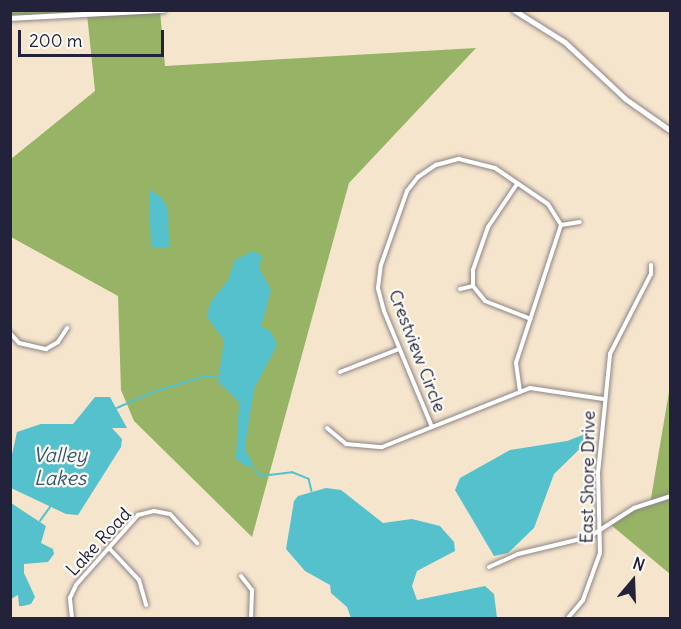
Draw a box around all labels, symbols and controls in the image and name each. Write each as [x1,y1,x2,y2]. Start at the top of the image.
scale bar [21,18,166,56]
text: 200 m [29,29,83,52]
street label: Crestview Circle [384,287,450,415]
street label: East Shore Drive [576,410,600,544]
water label: Valley Lakes [33,442,87,489]
street label: Lake Road [62,503,136,581]
north arrow [603,551,663,611]
text: N [630,553,647,575]

